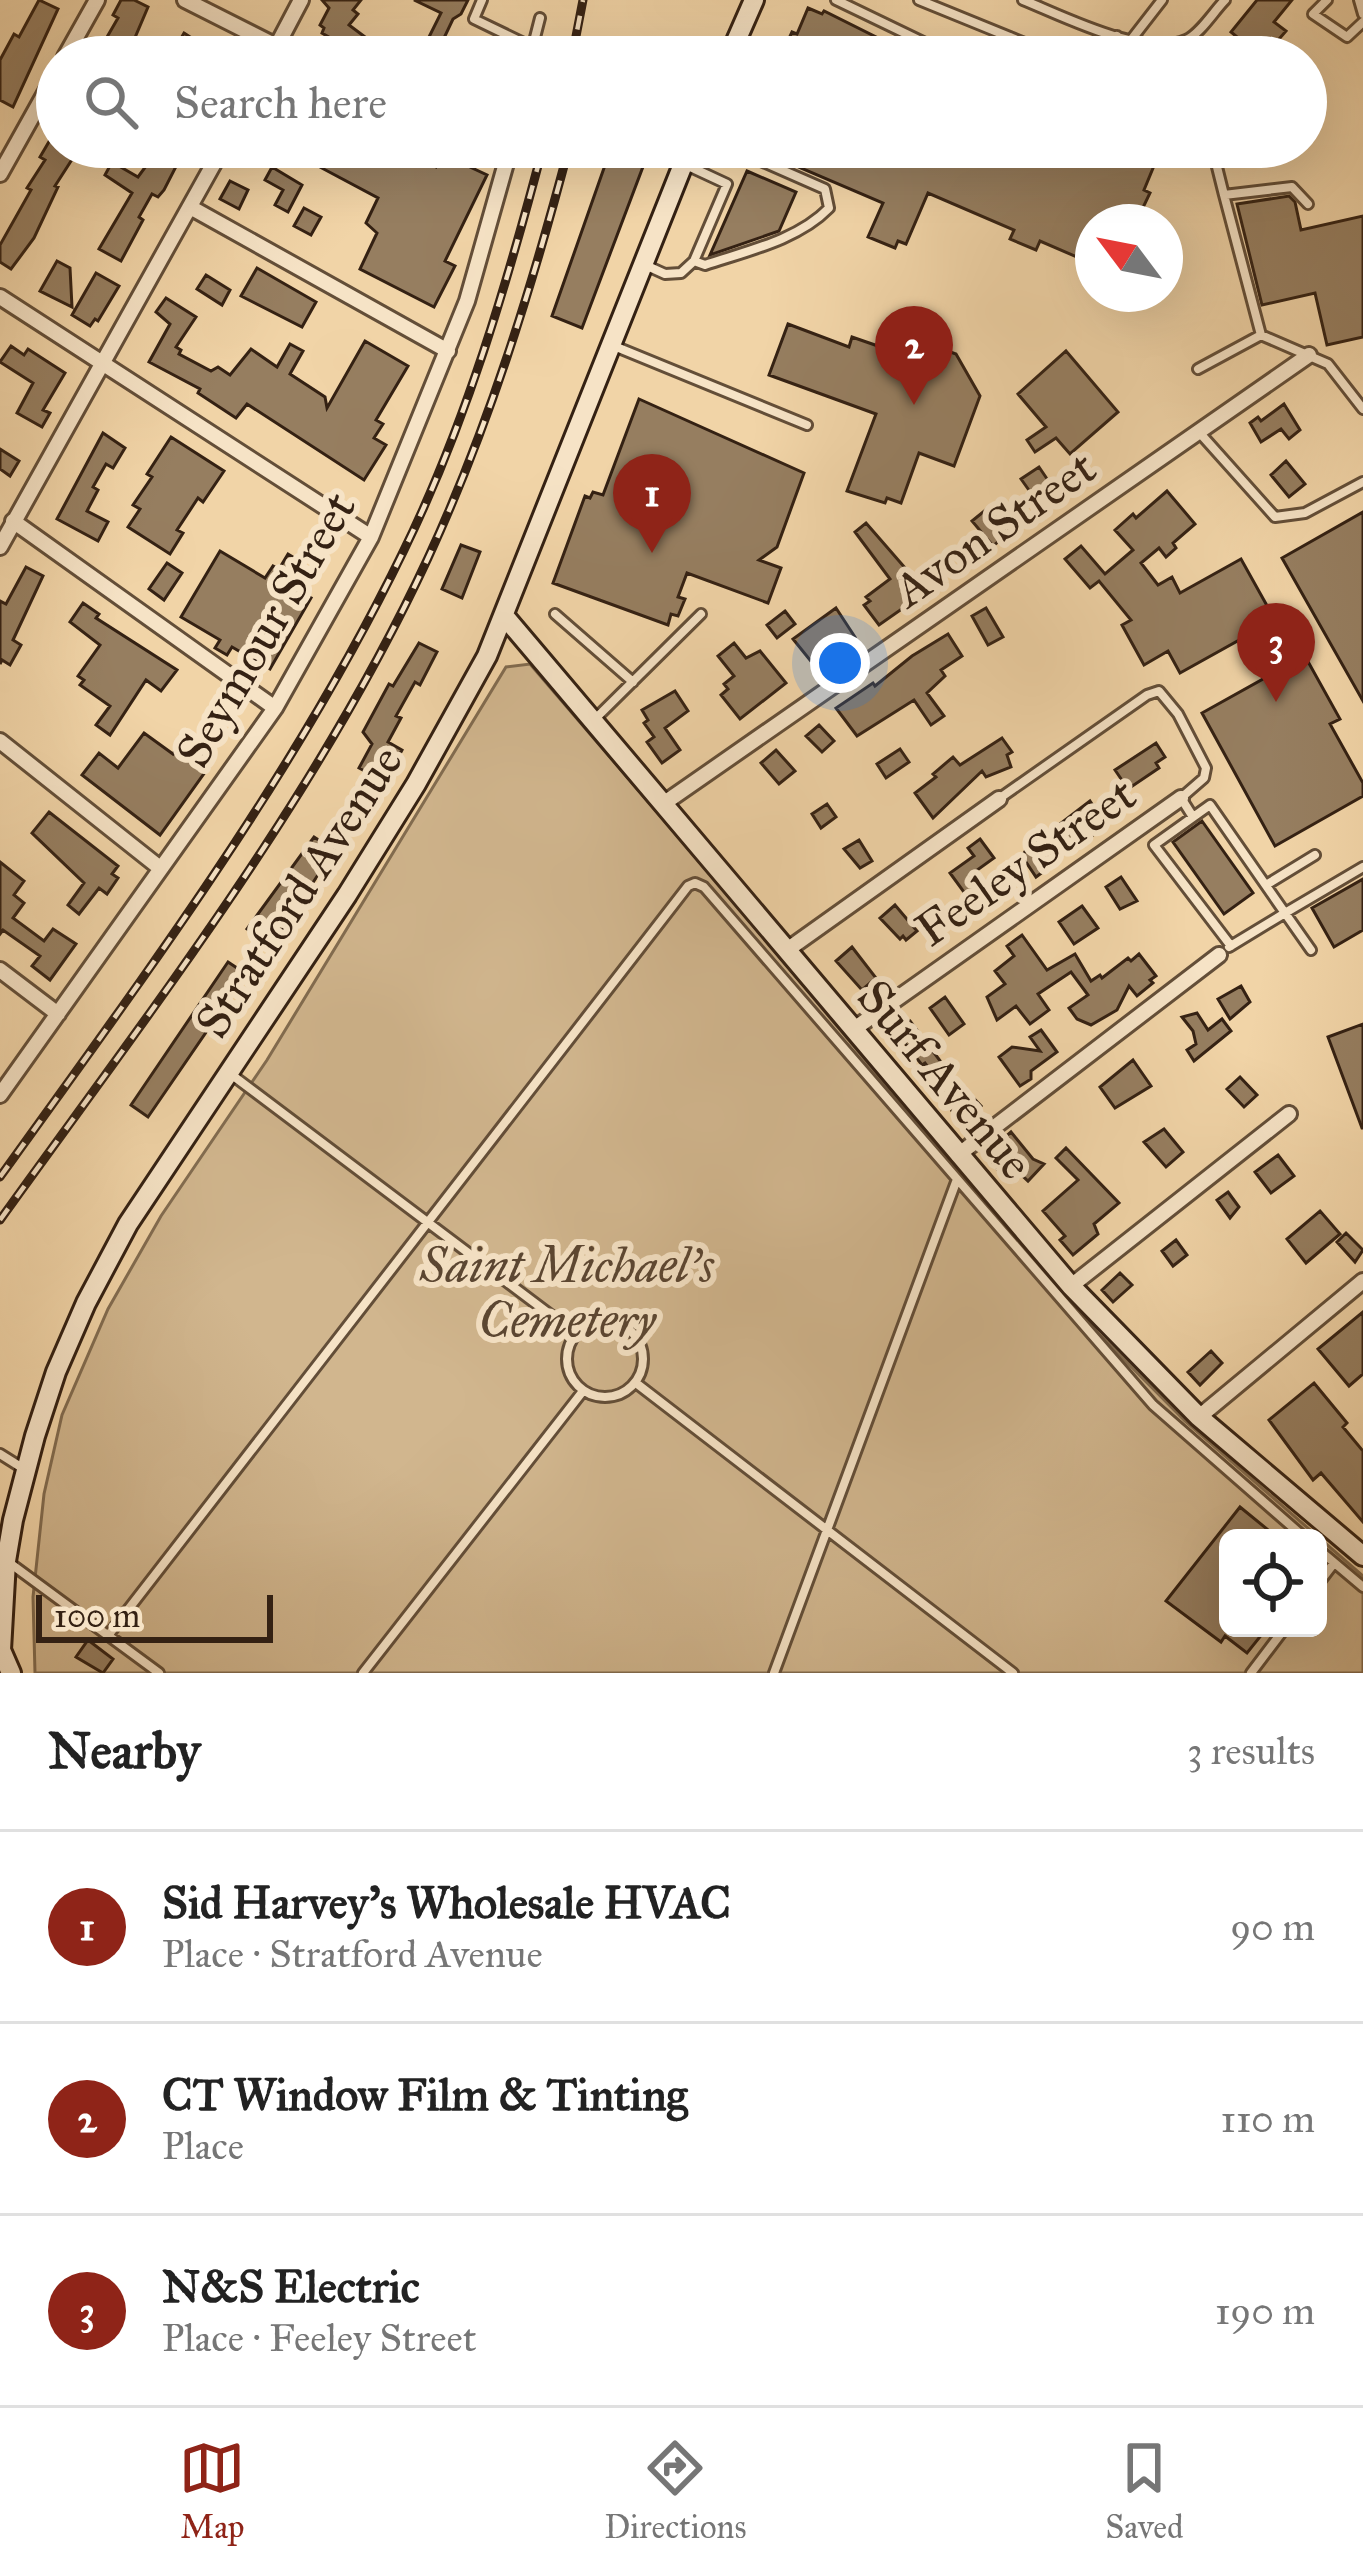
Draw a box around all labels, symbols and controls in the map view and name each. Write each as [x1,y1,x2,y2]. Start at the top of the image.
search box [36,36,1327,168]
icon: search [78,69,144,135]
text: Search here [174,75,387,130]
north arrow [1075,204,1183,312]
pin: 2 [875,306,953,405]
street label: Avon Street [880,437,1107,621]
pin: 1 [613,454,691,553]
street label: Seymour Street [163,481,368,777]
pin: 3 [1237,603,1315,702]
your location [810,633,870,693]
street label: Stratford Avenue [182,734,415,1048]
street label: Feeley Street [904,764,1147,959]
street label: Surf Avenue [845,968,1046,1191]
park label: Saint Michael's Cemetery [419,1236,715,1350]
map controls [1219,1529,1327,1637]
button: locate [1219,1529,1327,1637]
scale bar [36,1589,273,1642]
text: 100 m [54,1596,140,1636]
text: Nearby [48,1720,200,1782]
text: 3 results [1187,1727,1315,1775]
text: Sid Harvey's Wholesale HVAC [162,1875,731,1930]
text: 1 [79,1903,95,1951]
text: 90 m [1230,1903,1315,1951]
text: Place · Stratford Avenue [162,1930,543,1978]
text: CT Window Film & Tinting [162,2067,688,2122]
text: 2 [77,2095,97,2143]
text: 110 m [1220,2095,1315,2143]
text: Place [162,2122,244,2170]
text: N&S Electric [162,2259,420,2314]
text: 3 [79,2287,95,2335]
text: 190 m [1215,2287,1315,2335]
text: Place · Feeley Street [162,2314,476,2362]
tab: Map [179,2435,245,2547]
tab: Directions [604,2435,746,2547]
tab: Saved [1105,2435,1184,2547]

